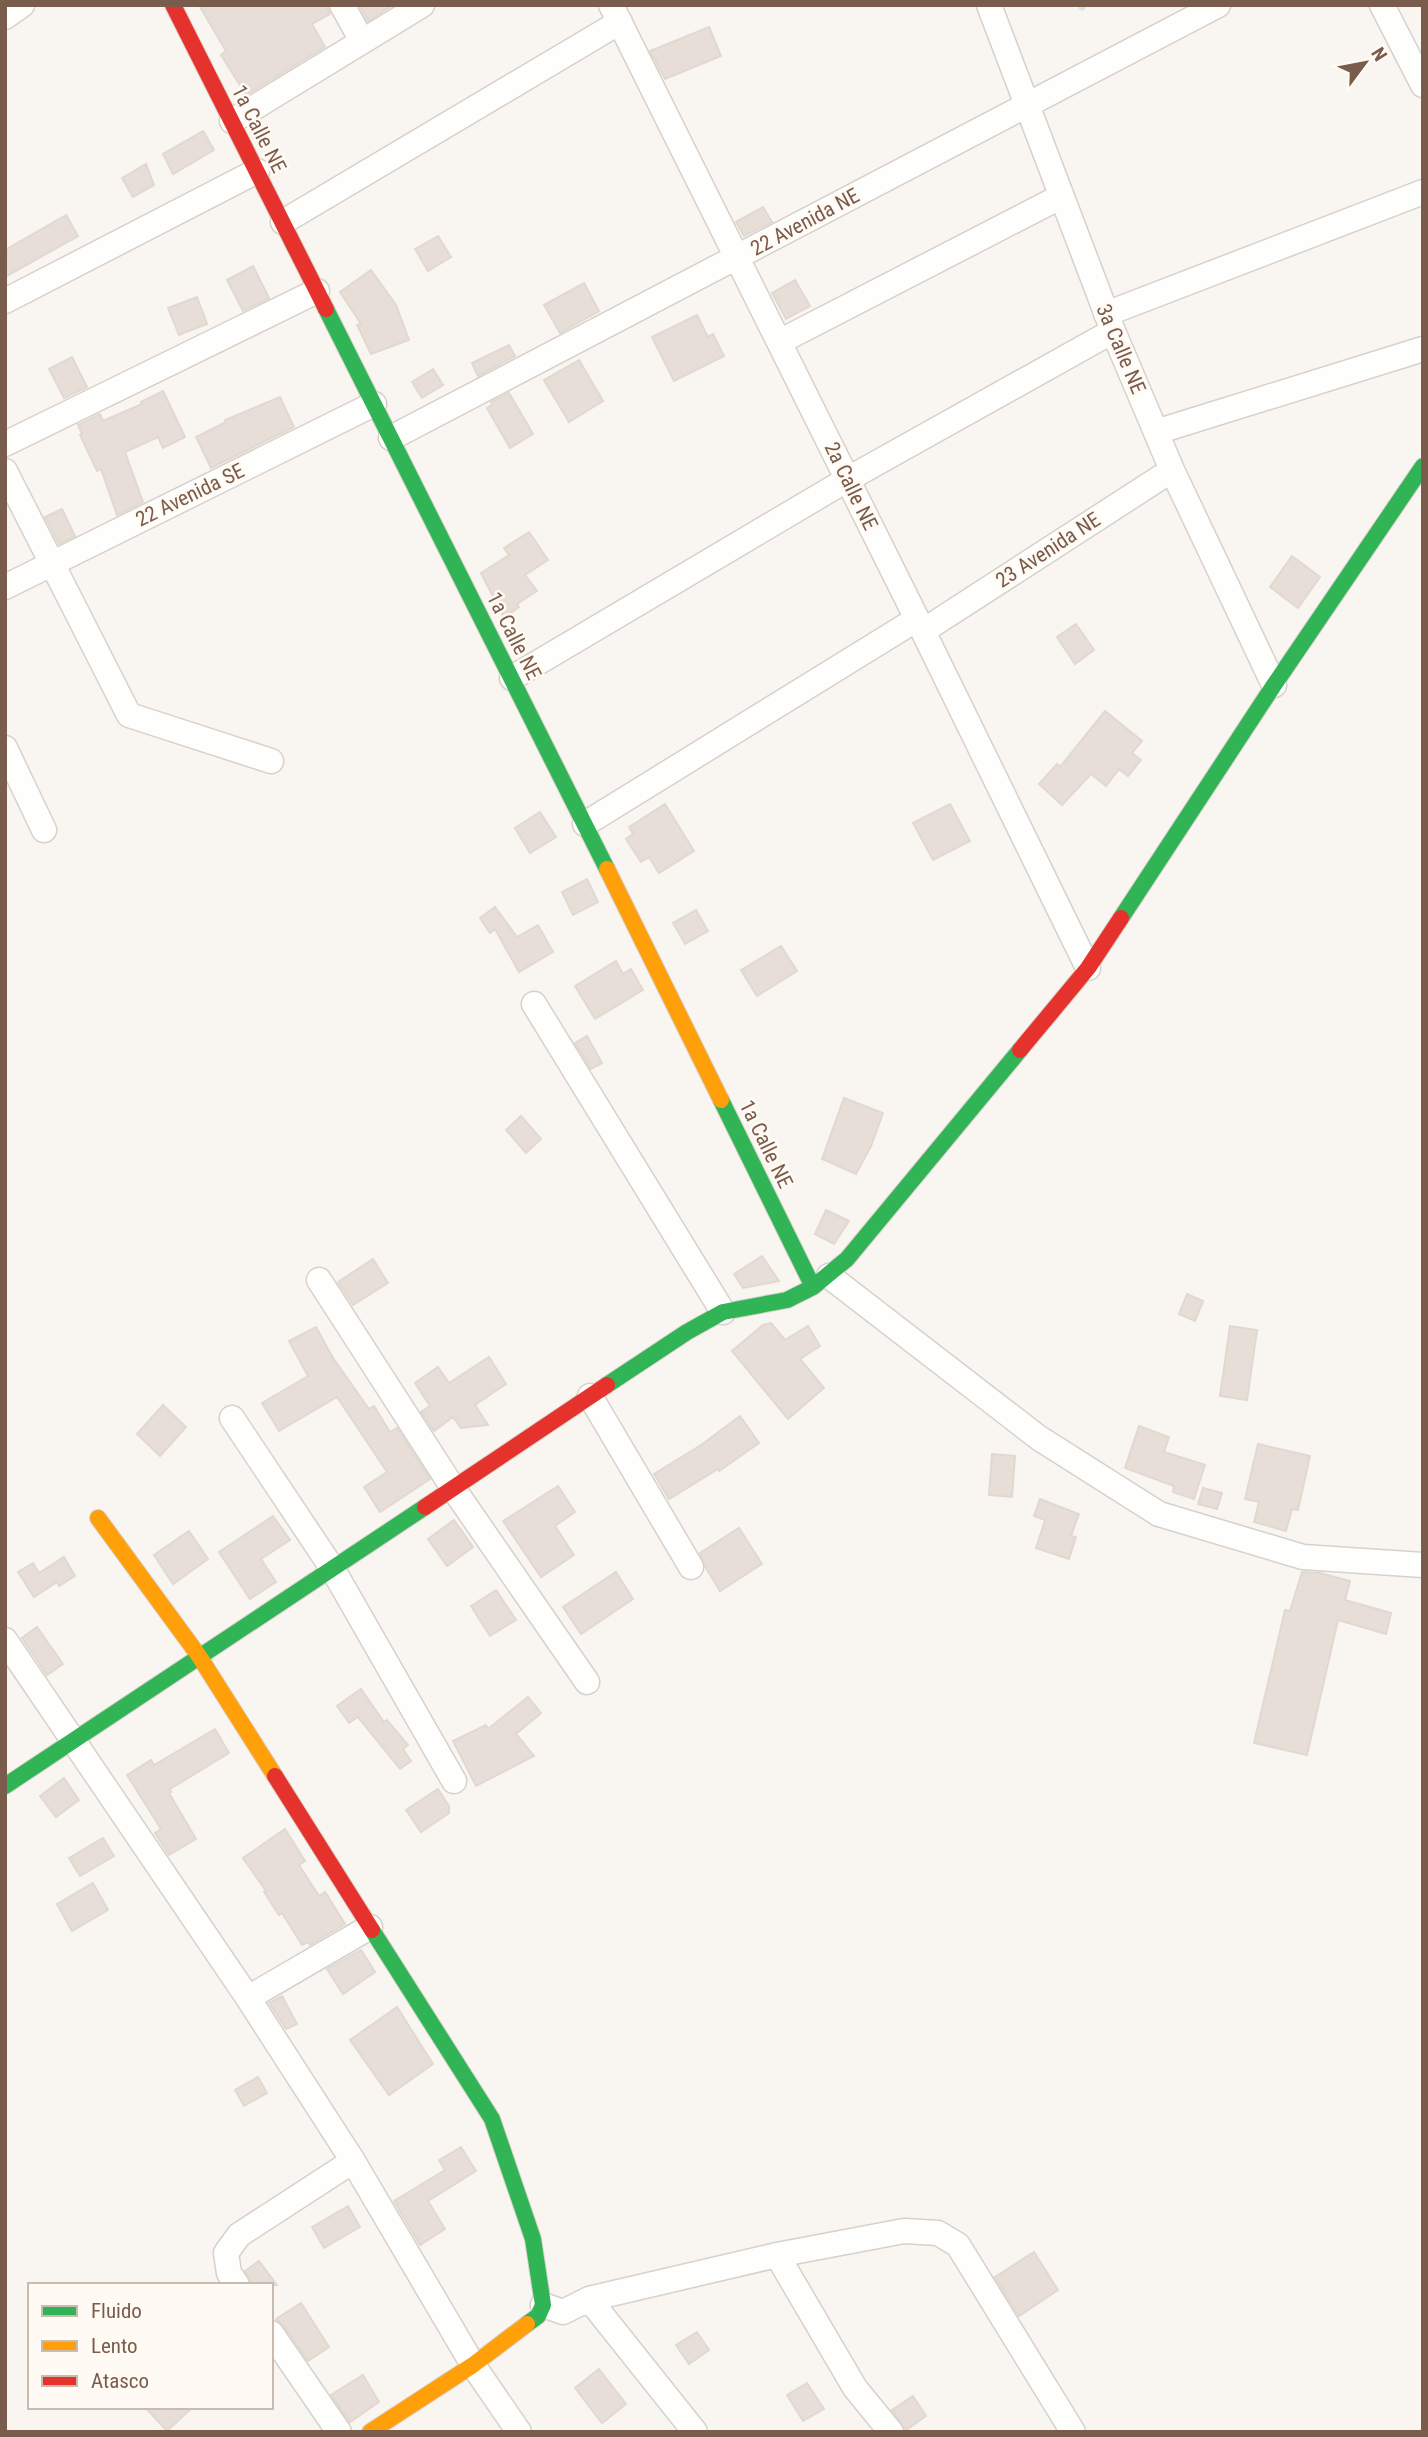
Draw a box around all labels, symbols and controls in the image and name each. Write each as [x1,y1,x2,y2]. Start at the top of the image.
north arrow [1330,28,1400,98]
text: N [1366,43,1392,65]
street label: 1a Calle NE [227,81,291,177]
street label: 22 Avenida NE [747,183,863,261]
street label: 3a Calle NE [1091,301,1151,397]
street label: 2a Calle NE [819,438,883,534]
street label: 22 Avenida SE [132,458,248,532]
street label: 23 Avenida NE [991,507,1105,593]
street label: 1a Calle NE [482,588,546,684]
street label: 1a Calle NE [734,1096,798,1192]
legend [28,2283,273,2409]
text: Fluido [91,2299,142,2323]
text: Lento [91,2334,138,2358]
text: Atasco [91,2369,149,2393]

